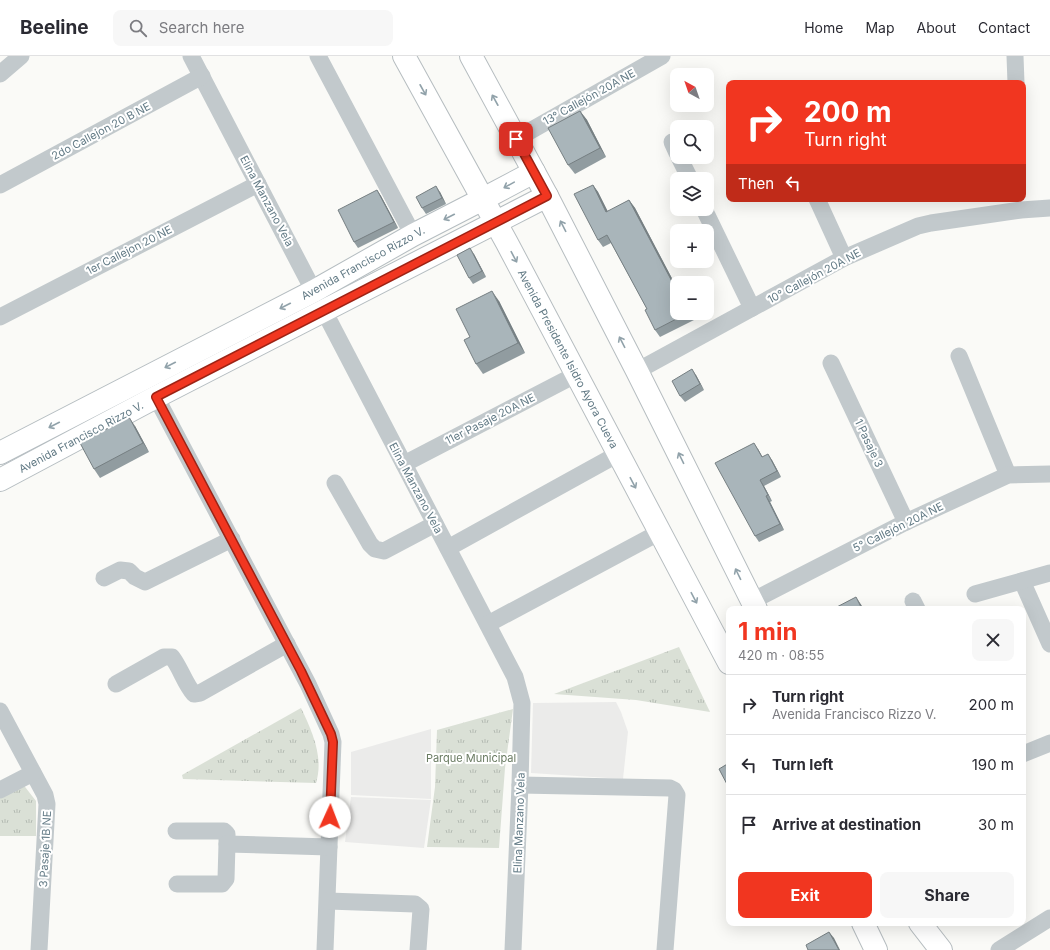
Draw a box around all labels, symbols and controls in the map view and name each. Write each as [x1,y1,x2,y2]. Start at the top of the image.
search box [113,10,393,46]
text: Beeline [20,16,89,39]
icon: search [127,17,149,39]
text: Search here [159,18,244,37]
text: Home [804,19,843,36]
text: Map [865,19,895,36]
text: About [917,19,956,36]
text: Contact [978,19,1030,36]
street label: 13° Callejón 20A NE [540,66,638,128]
north arrow [670,68,714,112]
map controls [670,68,714,320]
one-way arrow [420,84,427,96]
one-way arrow [491,95,499,107]
text: 200 m [804,95,892,129]
icon: right [738,96,790,148]
street label: 2do Callejon 20 B NE [49,99,153,163]
button: search [670,120,714,164]
pin [499,122,533,156]
icon: arrive [505,128,527,150]
text: Turn right [804,129,887,150]
street label: Elina Manzano Vela [237,153,297,249]
button: layers [670,172,714,216]
icon: left [782,172,804,194]
text: Then [738,174,774,193]
one-way arrow [503,182,515,190]
one-way arrow [443,214,455,221]
one-way arrow [559,220,566,232]
street label: 1er Callejon 20 NE [84,222,174,278]
street label: Avenida Francisco Rizzo V. [299,223,427,303]
button: + [670,224,714,268]
street label: 10° Callejón 20A NE [765,246,863,306]
one-way arrow [511,250,519,262]
street label: Avenida Presidente Isidro Ayora Cueva [515,267,621,451]
button: − [670,276,714,320]
one-way arrow [279,303,291,310]
one-way arrow [618,336,626,348]
one-way arrow [164,362,176,370]
street label: 11er Pasaje 20A NE [443,390,537,448]
street label: Avenida Francisco Rizzo V. [16,398,146,476]
street label: 1 Pasaje 3 [852,417,886,470]
one-way arrow [48,422,60,429]
street label: Elina Manzano Vela [386,440,446,536]
one-way arrow [677,452,684,464]
one-way arrow [630,477,638,489]
street label: 5° Callejón 20A NE [851,499,945,555]
one-way arrow [734,568,742,580]
one-way arrow [691,592,699,604]
text: 1 min [738,617,797,646]
button: close [972,619,1014,661]
text: 420 m · 08:55 [738,647,824,663]
text: Turn right [772,687,844,706]
icon: right [738,694,760,716]
text: 200 m [969,695,1014,714]
text: Avenida Francisco Rizzo V. [772,706,937,722]
park label: Parque Municipal [426,751,516,765]
icon: left [738,754,760,776]
text: Turn left [772,755,833,774]
text: 190 m [972,755,1014,774]
street label: Elina Manzano Vela [510,772,528,874]
position arrow [309,796,351,838]
street label: 3 Pasaje 1B NE [36,810,54,888]
icon: arrive [738,814,760,836]
text: Arrive at destination [772,815,921,834]
text: 30 m [978,815,1014,834]
button: Exit [738,872,872,918]
button: Share [880,872,1014,918]

